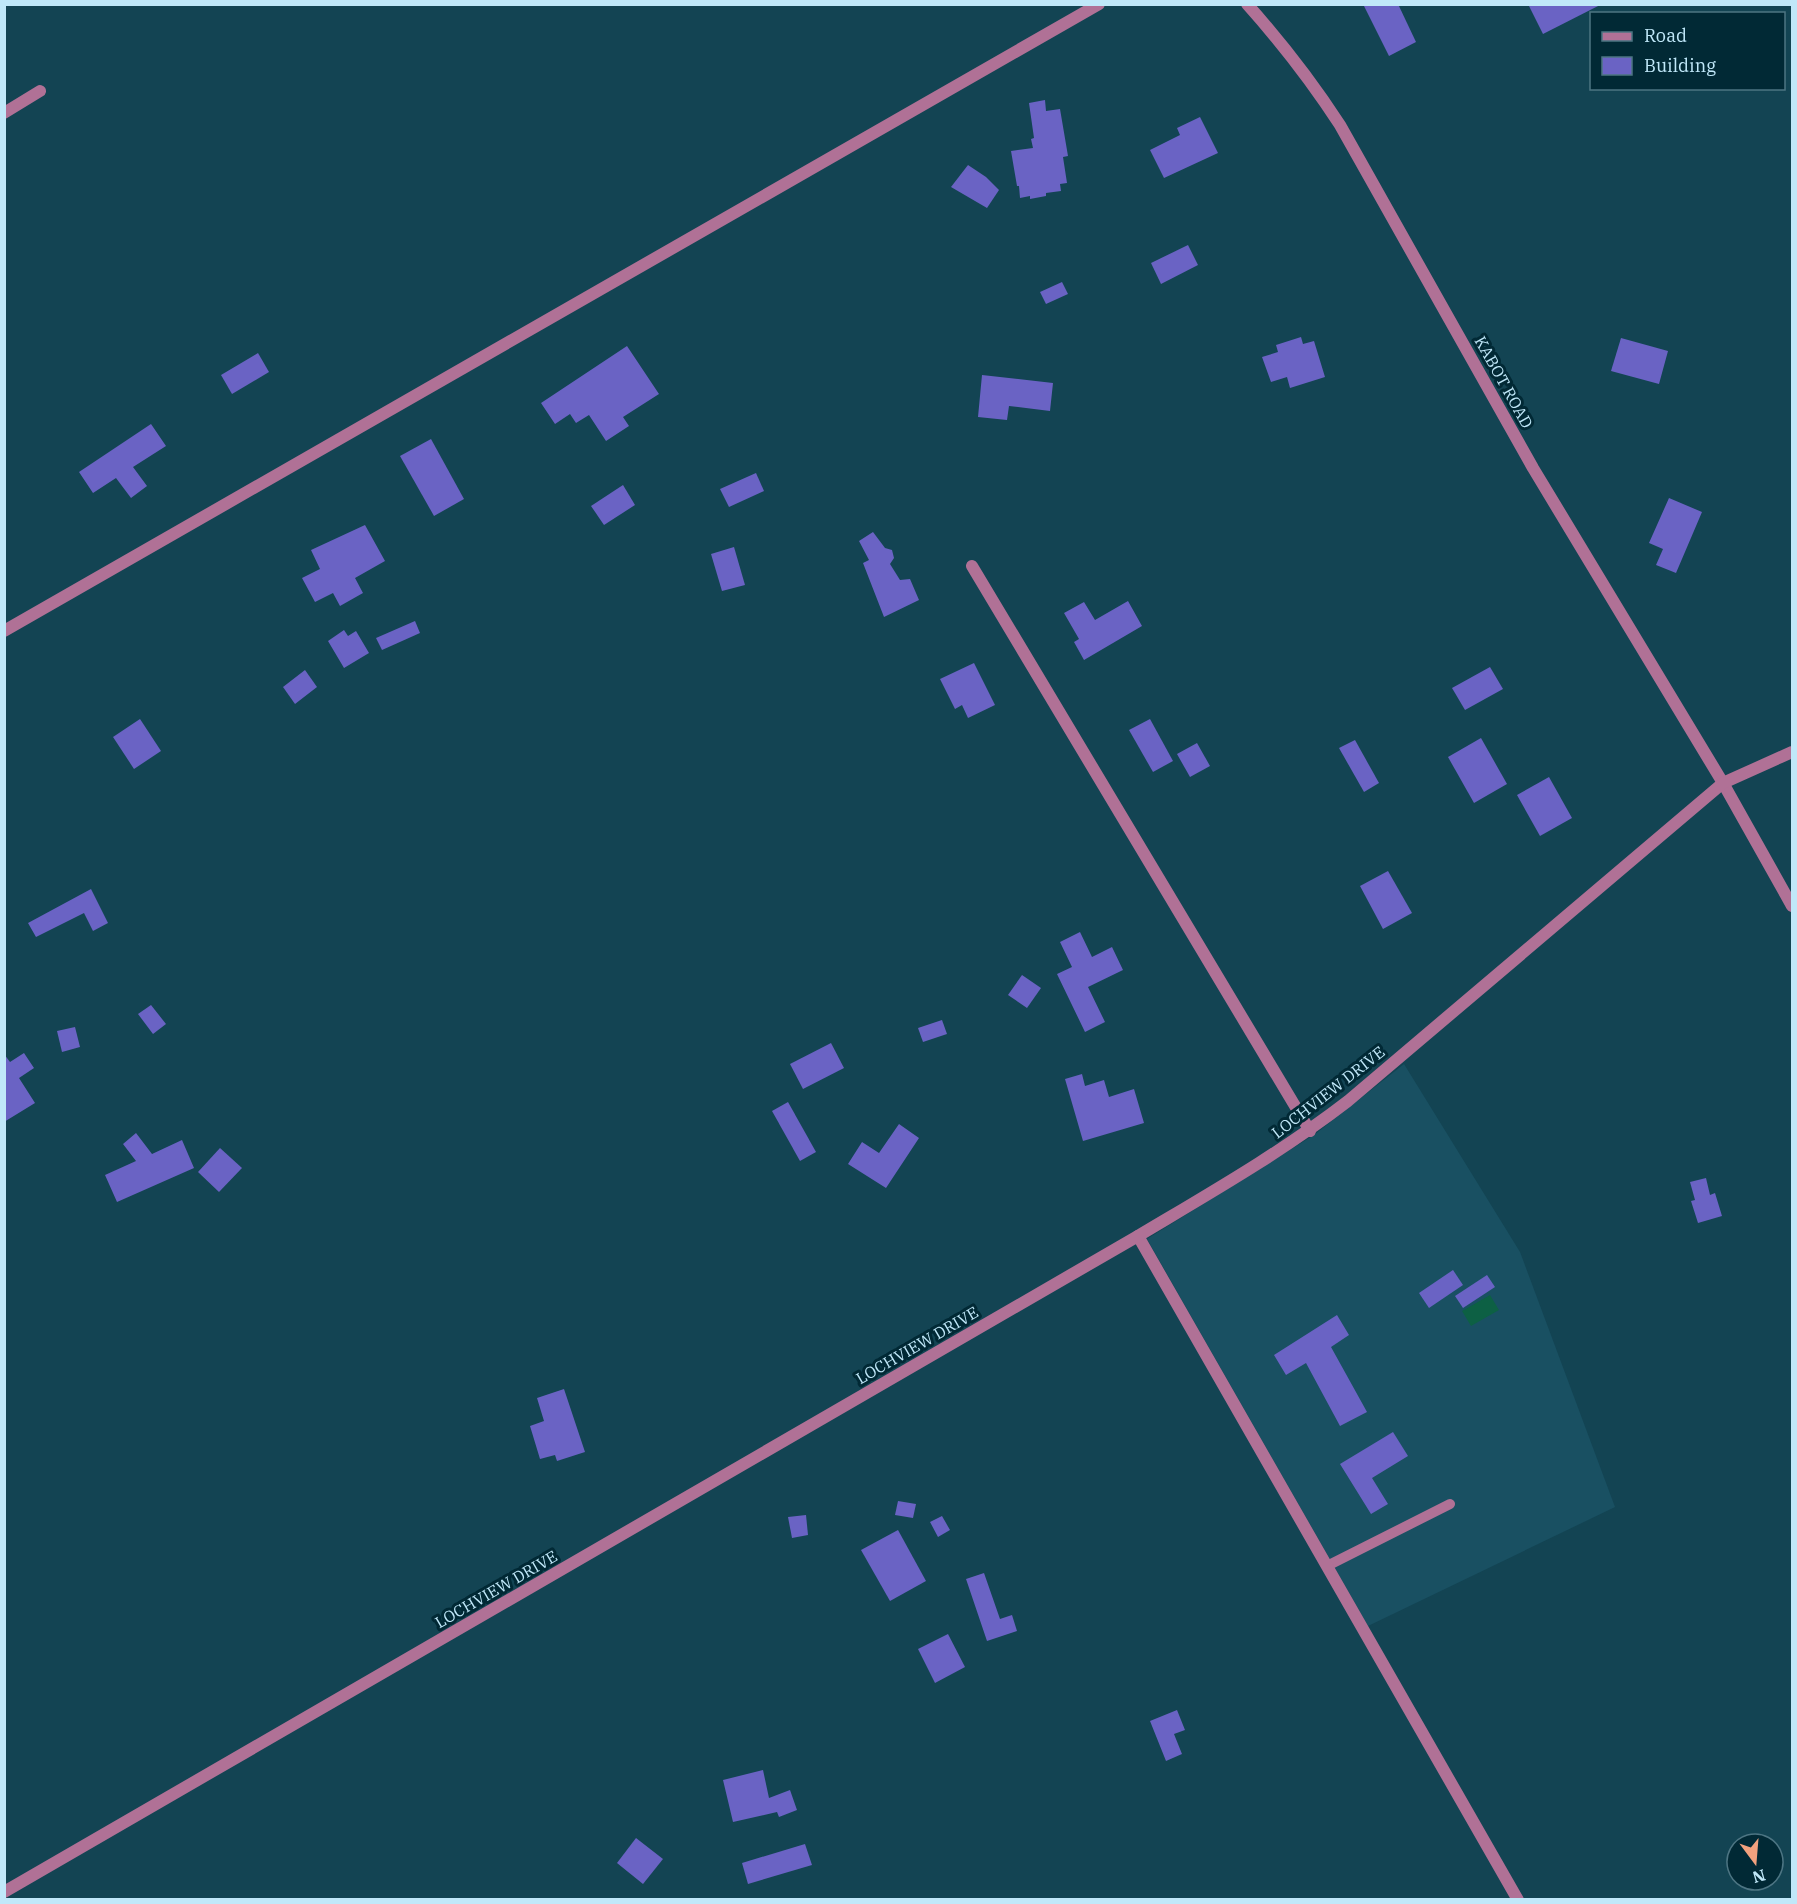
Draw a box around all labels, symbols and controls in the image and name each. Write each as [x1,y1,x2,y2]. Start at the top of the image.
legend [1590,12,1785,90]
text: Road [1644,24,1687,47]
text: Building [1644,54,1716,77]
street label: KABOT ROAD [1470,332,1538,432]
street label: LOCHVIEW DRIVE [1267,1042,1389,1142]
street label: LOCHVIEW DRIVE [852,1302,982,1388]
street label: LOCHVIEW DRIVE [431,1546,561,1632]
north arrow [1725,1832,1785,1892]
text: N [1750,1865,1768,1888]

